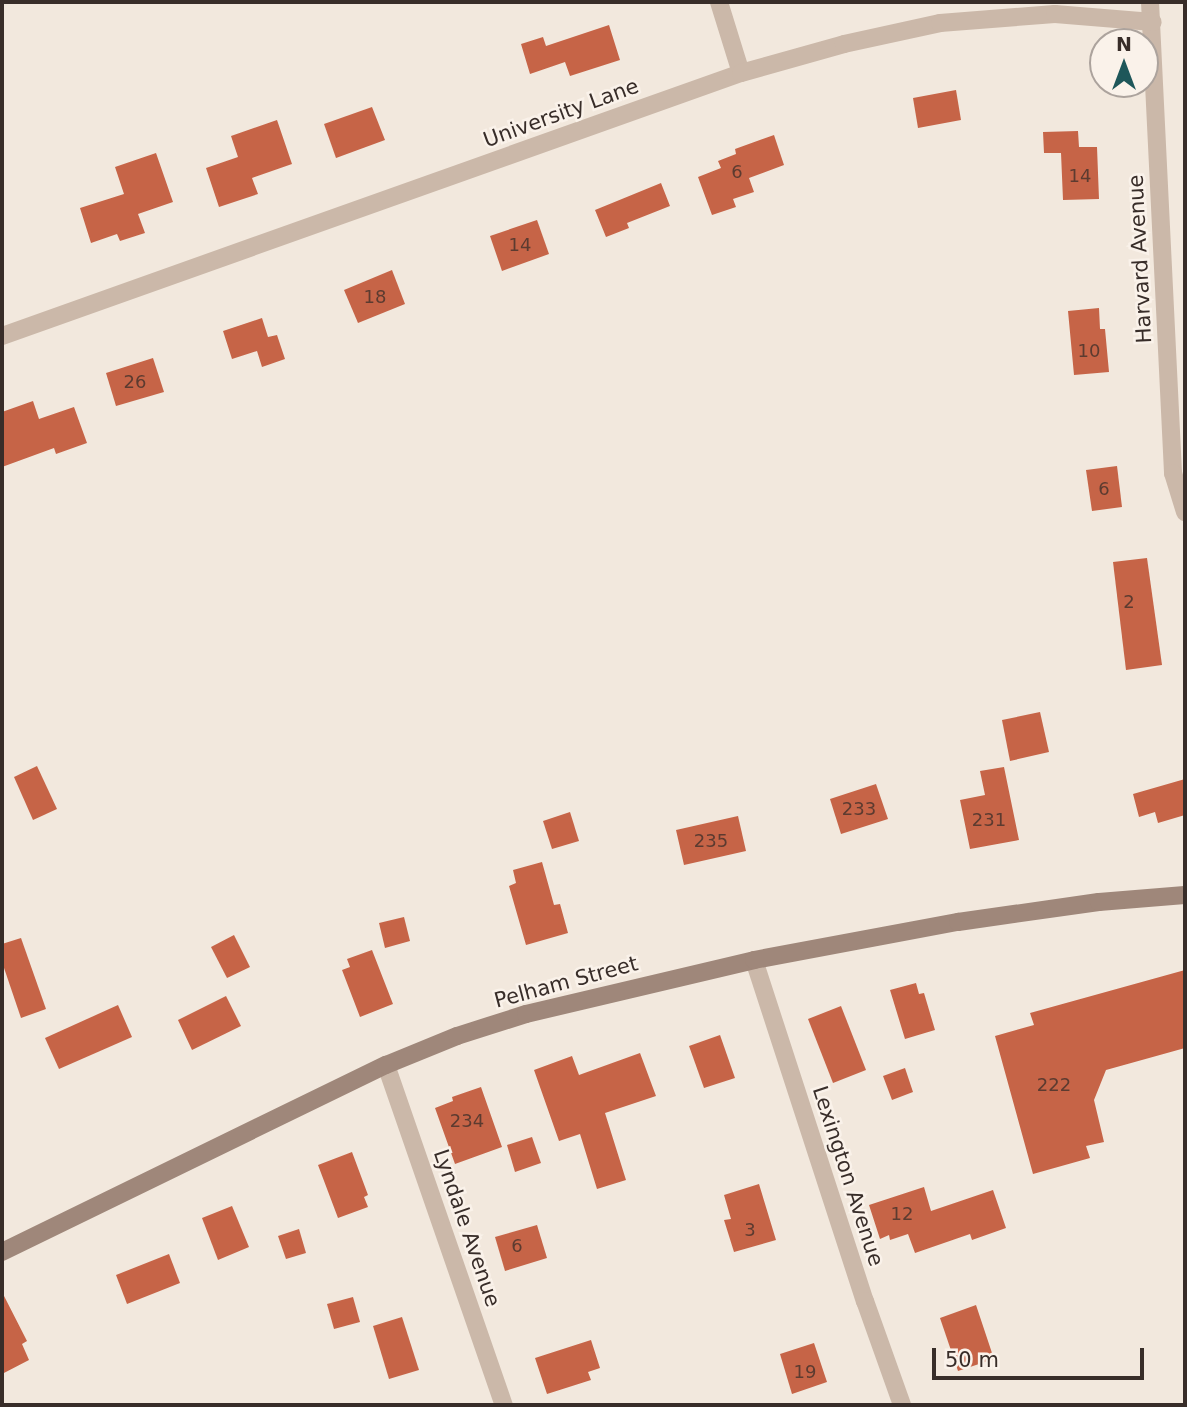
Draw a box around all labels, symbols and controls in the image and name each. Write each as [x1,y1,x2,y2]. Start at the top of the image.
north arrow [1089,28,1159,98]
text: N [1116,33,1132,55]
street label: University Lane [480,73,642,153]
house number: 6 [731,161,743,183]
house number: 14 [1069,165,1091,187]
street label: Harvard Avenue [1123,174,1157,344]
house number: 14 [509,234,531,256]
house number: 18 [364,286,386,308]
house number: 10 [1078,340,1100,362]
house number: 26 [124,371,146,393]
house number: 6 [1098,478,1110,500]
house number: 2 [1123,591,1135,613]
house number: 233 [842,798,876,820]
house number: 231 [972,809,1006,831]
house number: 235 [694,830,728,852]
street label: Pelham Street [491,951,641,1013]
house number: 222 [1037,1074,1071,1096]
street label: Lexington Avenue [807,1083,889,1269]
house number: 234 [450,1110,484,1132]
street label: Lyndale Avenue [428,1146,506,1310]
house number: 12 [891,1203,913,1225]
house number: 3 [744,1219,756,1241]
house number: 6 [511,1235,523,1257]
scale bar [935,1334,1147,1378]
text: 50 m [945,1348,999,1372]
house number: 19 [794,1361,816,1383]

